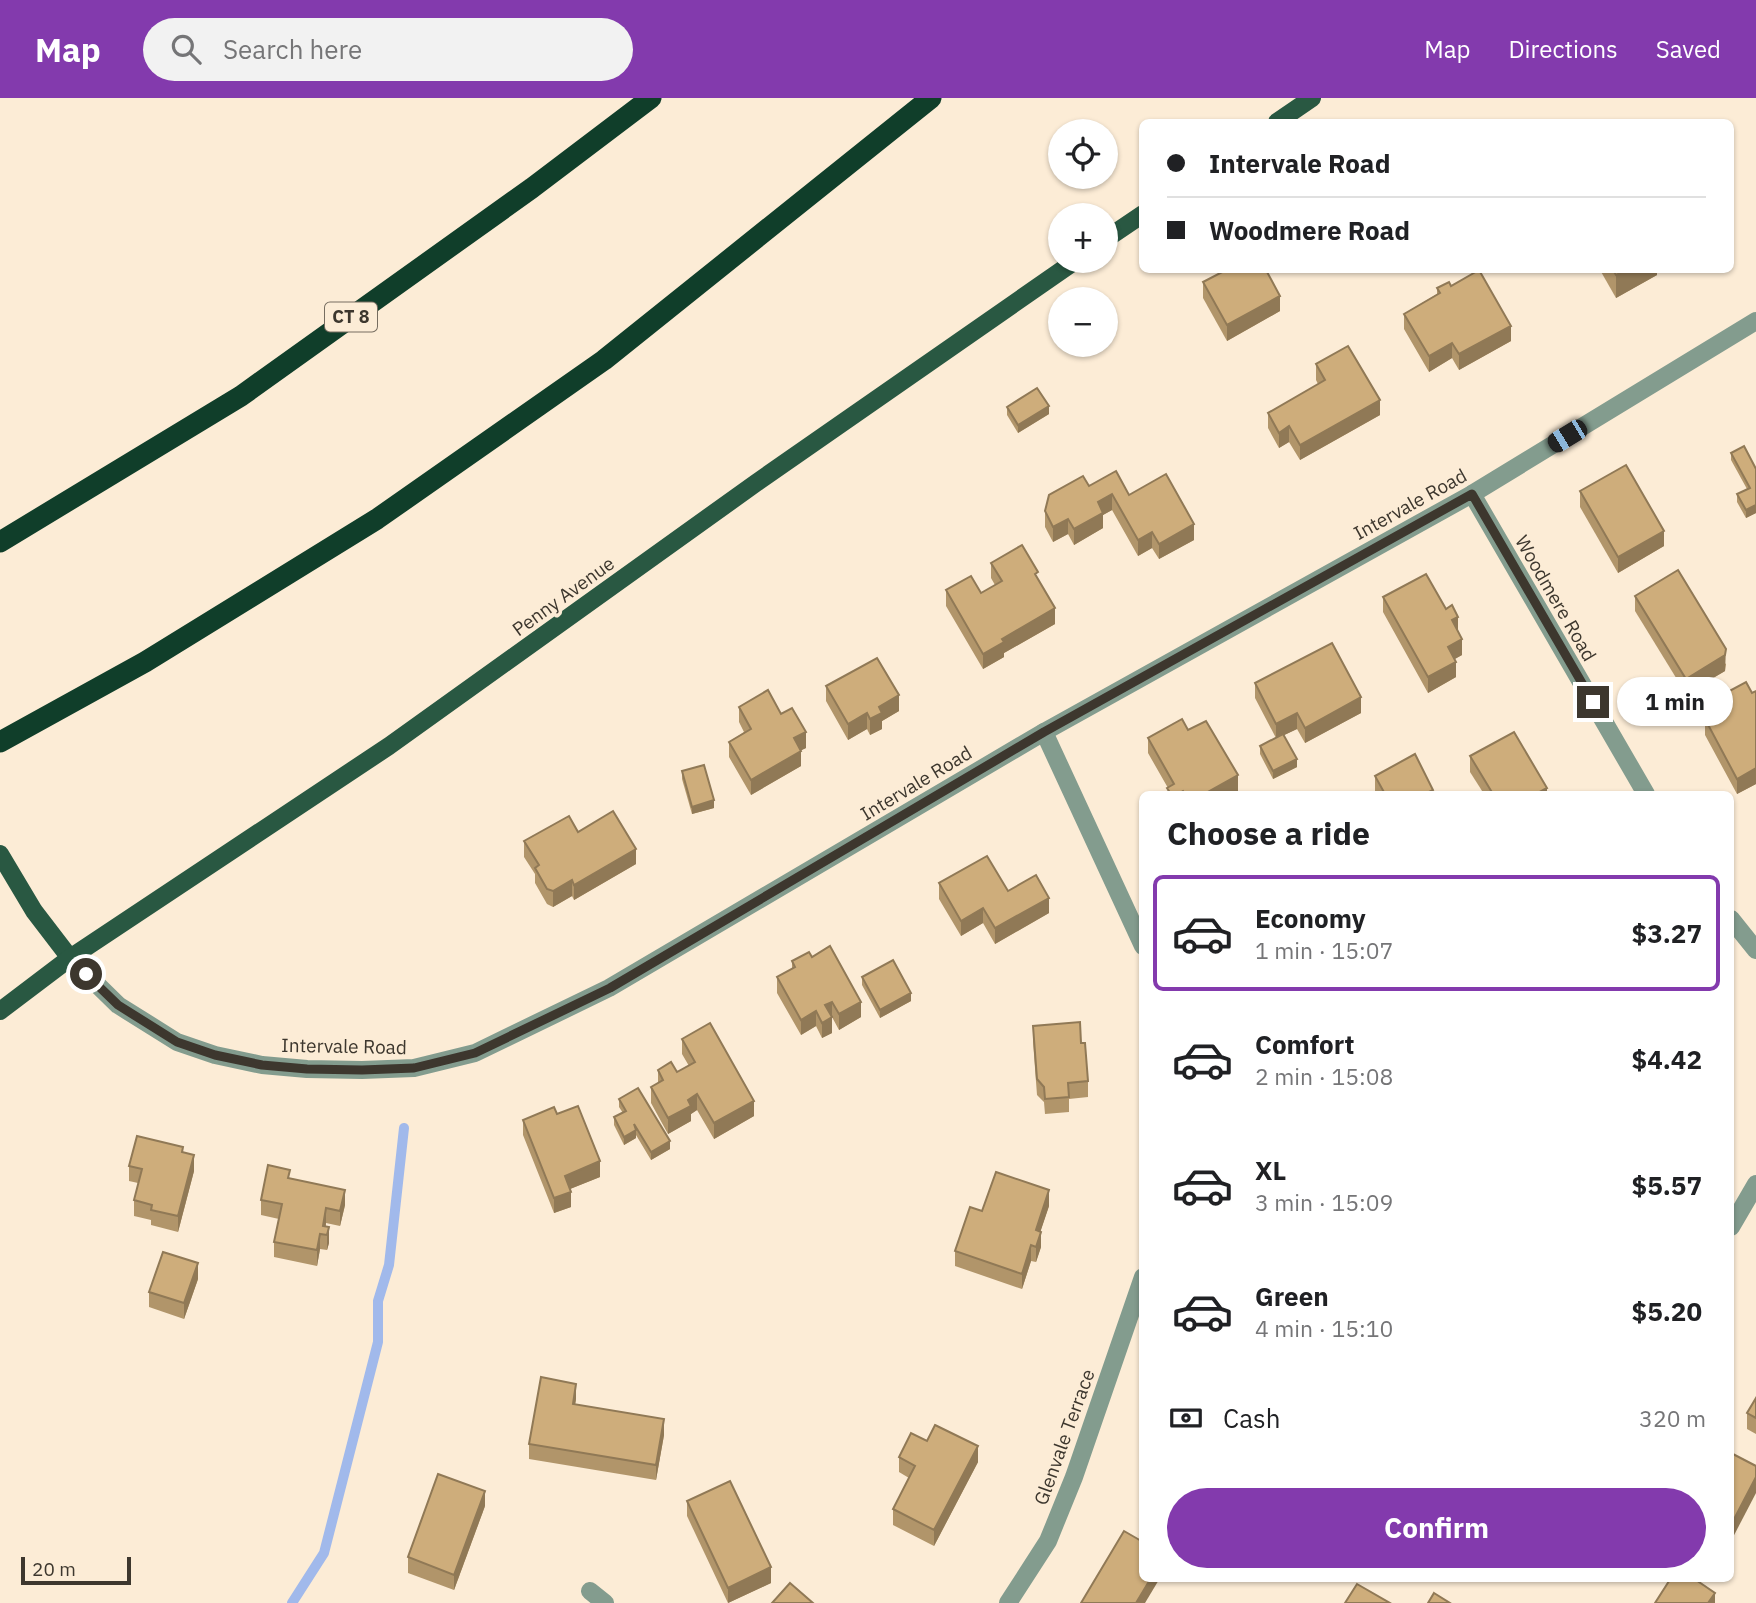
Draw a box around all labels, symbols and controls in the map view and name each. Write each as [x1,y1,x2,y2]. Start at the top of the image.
search box [143,18,633,81]
text: Map [35,28,101,71]
icon: search [167,30,205,68]
text: Search here [223,32,362,66]
text: Map [1424,33,1470,65]
text: Directions [1508,33,1618,65]
text: Saved [1656,33,1721,65]
map controls [1048,119,1118,357]
button: locate [1048,119,1118,189]
text: Intervale Road [1209,146,1390,180]
button: + [1048,203,1118,273]
text: Woodmere Road [1209,213,1410,247]
button: − [1048,287,1118,357]
road number: CT 8 [325,302,377,331]
car [1544,416,1591,456]
street label: Intervale Road [1349,463,1471,545]
street label: Woodmere Road [1510,531,1602,665]
street label: Penny Avenue [507,551,619,641]
callout: 1 min [1618,678,1733,726]
route end [1577,686,1609,718]
text: 1 min [1645,686,1705,716]
street label: Intervale Road [856,740,976,826]
text: Choose a ride [1167,812,1370,854]
text: Economy [1255,901,1366,935]
icon: car [1171,902,1234,965]
text: $3.27 [1632,916,1702,950]
text: 1 min · 15:07 [1255,935,1393,965]
route start [70,958,102,990]
text: Comfort [1255,1027,1354,1061]
icon: car [1171,1028,1234,1091]
street label: Intervale Road [281,1033,407,1059]
text: $4.42 [1632,1042,1702,1076]
text: 2 min · 15:08 [1255,1061,1393,1091]
text: XL [1255,1153,1286,1187]
icon: car [1171,1154,1234,1217]
text: $5.57 [1632,1168,1702,1202]
text: 3 min · 15:09 [1255,1187,1393,1217]
text: Green [1255,1279,1329,1313]
icon: car [1171,1280,1234,1343]
text: $5.20 [1632,1294,1702,1328]
text: 4 min · 15:10 [1255,1313,1393,1343]
street label: Glenvale Terrace [1028,1366,1100,1508]
icon: cash [1167,1399,1205,1437]
text: Cash [1223,1401,1280,1435]
text: 320 m [1639,1403,1706,1433]
button: Confirm [1167,1488,1706,1568]
scale bar [21,1554,131,1586]
text: 20 m [32,1557,76,1581]

